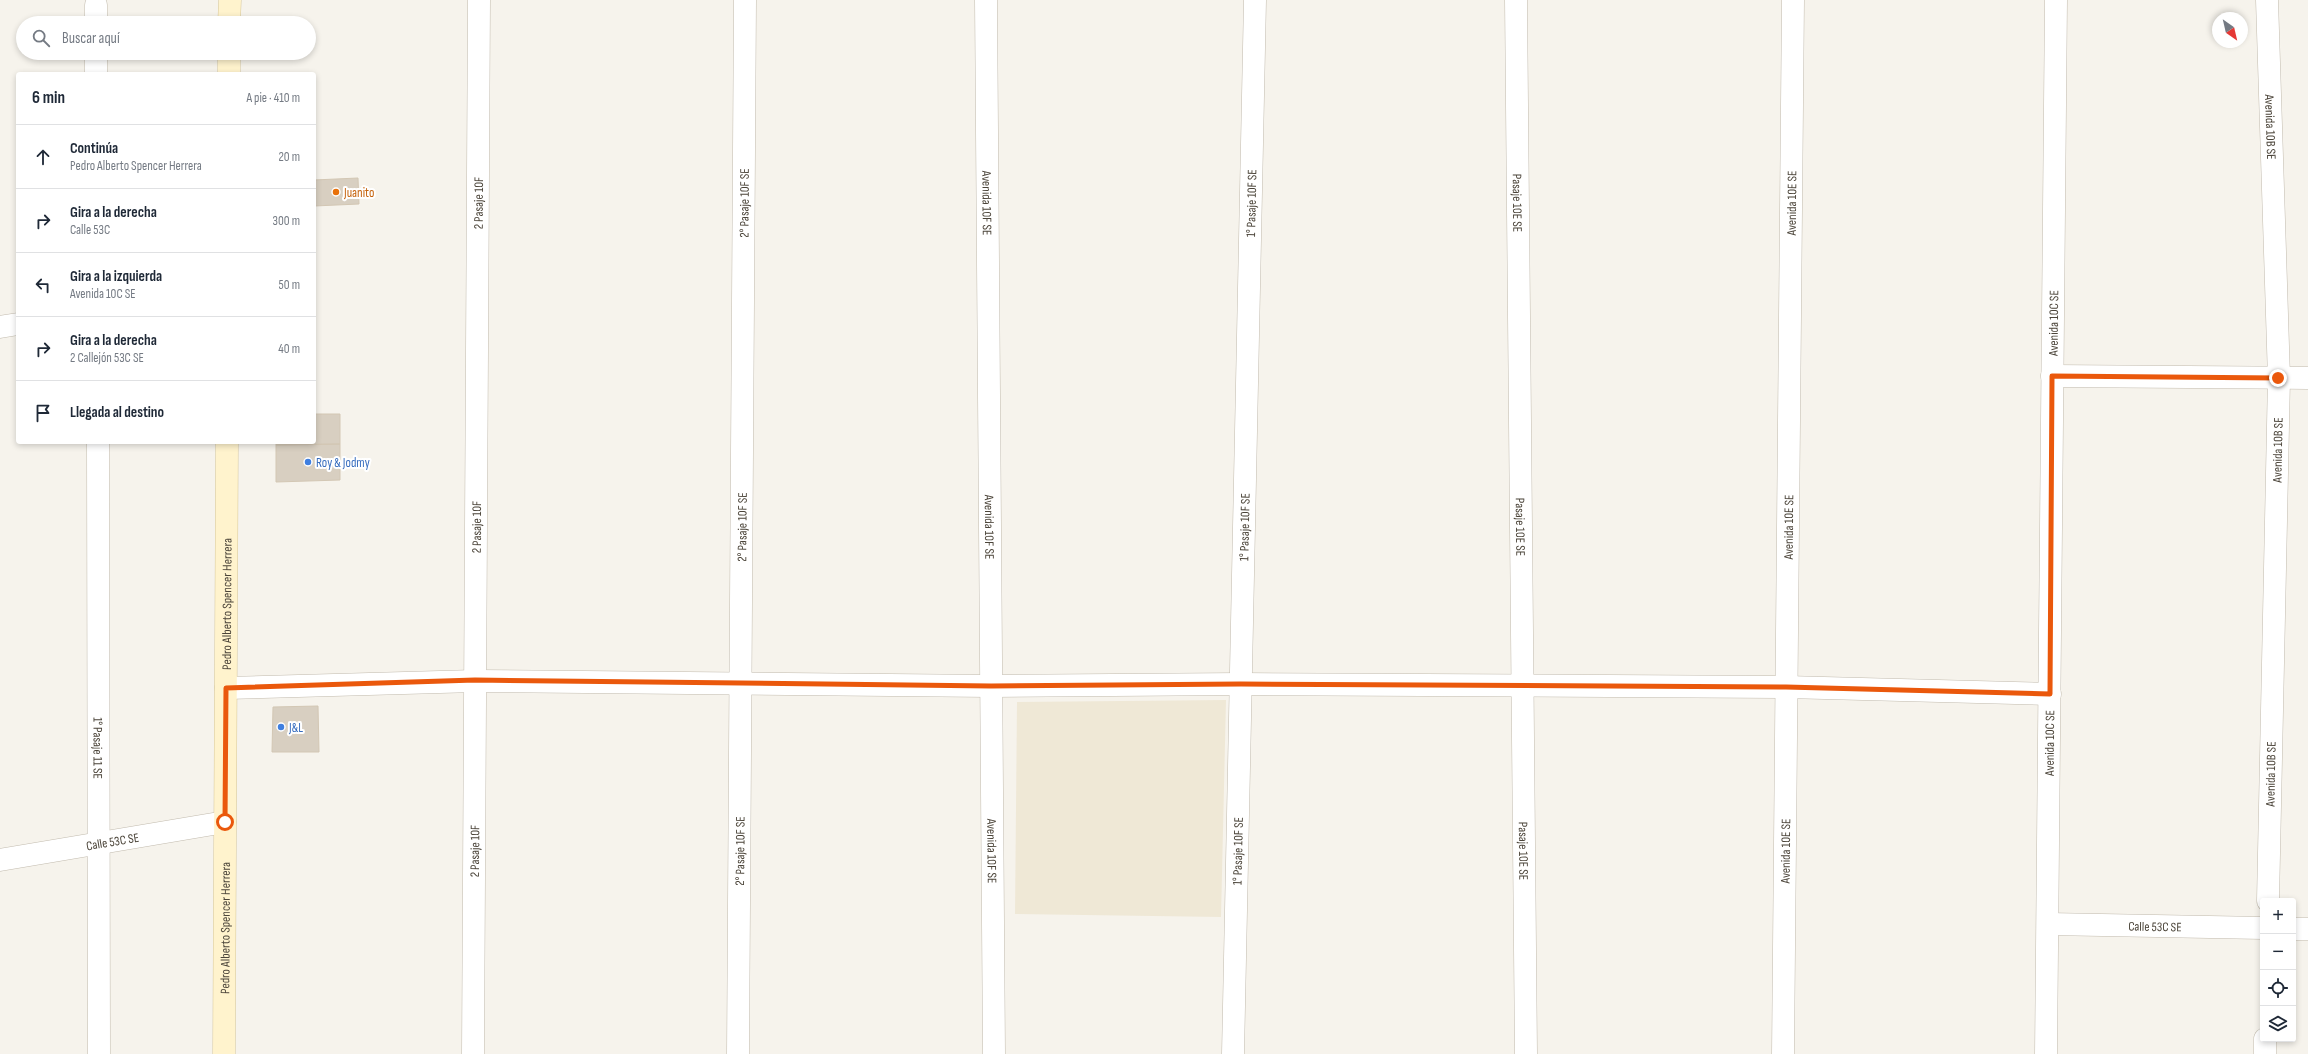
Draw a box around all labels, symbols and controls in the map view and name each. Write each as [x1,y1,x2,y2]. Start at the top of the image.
north arrow [2212,12,2248,48]
search box [16,16,316,60]
icon: search [30,27,52,49]
text: Buscar aquí [62,29,120,48]
text: 6 min [32,88,65,108]
text: A pie · 410 m [246,90,300,106]
street label: Avenida 10B SE [2261,93,2279,160]
text: Continúa [70,139,118,158]
icon: ahead [32,146,54,168]
text: 20 m [278,149,300,165]
text: Pedro Alberto Spencer Herrera [70,158,202,174]
street label: 2° Pasaje 10F SE [736,168,753,238]
street label: 1° Pasaje 10F SE [1243,169,1260,237]
street label: Avenida 10F SE [978,170,995,235]
street label: Avenida 10E SE [1784,171,1800,237]
street label: Pasaje 10E SE [1509,174,1525,232]
street label: 2 Pasaje 10F [471,177,487,229]
place label: Juanito [343,185,374,201]
marker: Juanito [331,187,341,197]
text: Gira a la derecha [70,203,157,222]
icon: right [32,210,54,232]
text: 300 m [273,213,300,229]
text: Calle 53C [70,222,110,238]
text: Gira a la izquierda [70,267,162,286]
icon: left [32,274,54,296]
text: 50 m [279,277,300,293]
text: Avenida 10C SE [70,286,136,302]
street label: Avenida 10C SE [2046,290,2062,357]
text: Gira a la derecha [70,331,157,350]
icon: right [32,338,54,360]
text: 40 m [278,341,300,357]
text: 2 Callejón 53C SE [70,350,144,366]
route end [2269,369,2287,387]
icon: arrive [32,402,54,424]
text: Llegada al destino [70,403,164,422]
street label: Avenida 10B SE [2269,417,2287,484]
place label: Roy & Jodmy [316,455,370,471]
marker: Roy & Jodmy [303,457,313,467]
street label: 2° Pasaje 10F SE [734,492,751,562]
street label: 1° Pasaje 10F SE [1236,493,1254,561]
street label: Avenida 10F SE [981,494,997,559]
street label: Avenida 10E SE [1781,495,1797,561]
street label: Pasaje 10E SE [1512,498,1528,556]
street label: 2 Pasaje 10F [469,501,485,553]
street label: Pedro Alberto Spencer Herrera [219,538,236,670]
street label: Avenida 10C SE [2042,710,2058,777]
street label: 1° Pasaje 11 SE [89,717,106,779]
place label: J&L [288,720,303,736]
marker: J&L [276,722,286,732]
street label: Avenida 10B SE [2262,741,2280,808]
route start [216,813,234,831]
street label: 2° Pasaje 10F SE [732,816,749,886]
street label: 1° Pasaje 10F SE [1230,817,1247,885]
street label: Avenida 10F SE [983,818,1000,883]
street label: Avenida 10E SE [1778,819,1794,885]
street label: Pasaje 10E SE [1515,822,1531,880]
street label: 2 Pasaje 10F [467,825,483,877]
street label: Calle 53C SE [85,830,140,854]
street label: Pedro Alberto Spencer Herrera [217,862,234,994]
map controls [2260,898,2296,1042]
button: + [2260,898,2296,934]
street label: Calle 53C SE [2128,918,2182,935]
button: − [2260,934,2296,970]
button: locate [2260,970,2296,1006]
button: layers [2260,1006,2296,1042]

